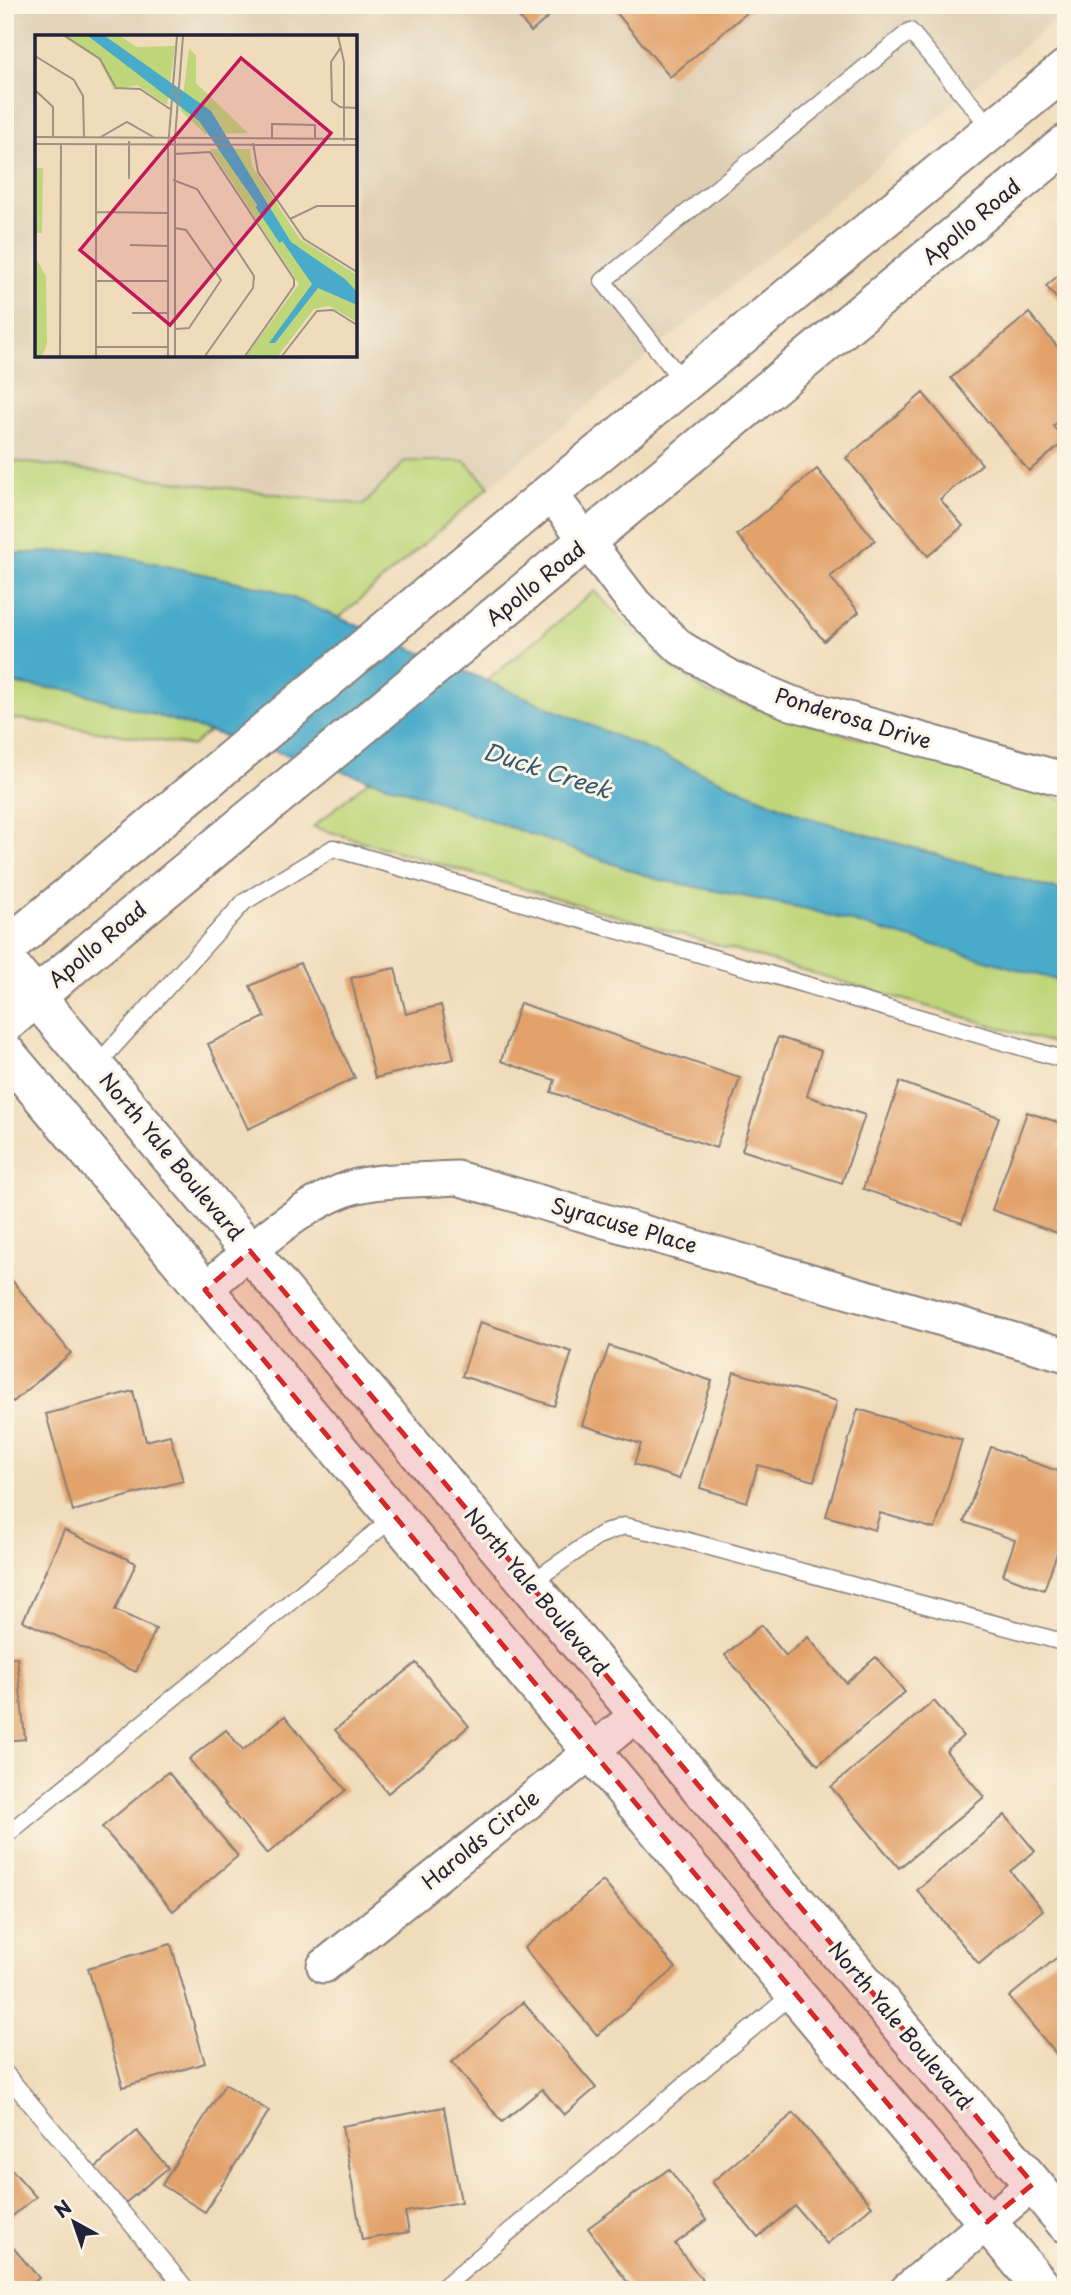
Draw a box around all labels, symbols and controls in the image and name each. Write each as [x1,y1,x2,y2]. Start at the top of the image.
inset map [35,35,357,357]
street label: Apollo Road [914,170,1027,271]
street label: Apollo Road [478,532,591,633]
street label: Ponderosa Drive [771,678,936,756]
water label: Duck Creek [479,732,617,807]
street label: Apollo Road [40,893,153,994]
street label: North Yale Boulevard [93,1065,253,1247]
street label: Syracuse Place [548,1188,701,1260]
street label: North Yale Boulevard [458,1500,618,1682]
street label: Harolds Circle [414,1781,546,1896]
street label: North Yale Boulevard [822,1934,982,2116]
north arrow [38,2186,108,2256]
text: N [48,2193,77,2224]

